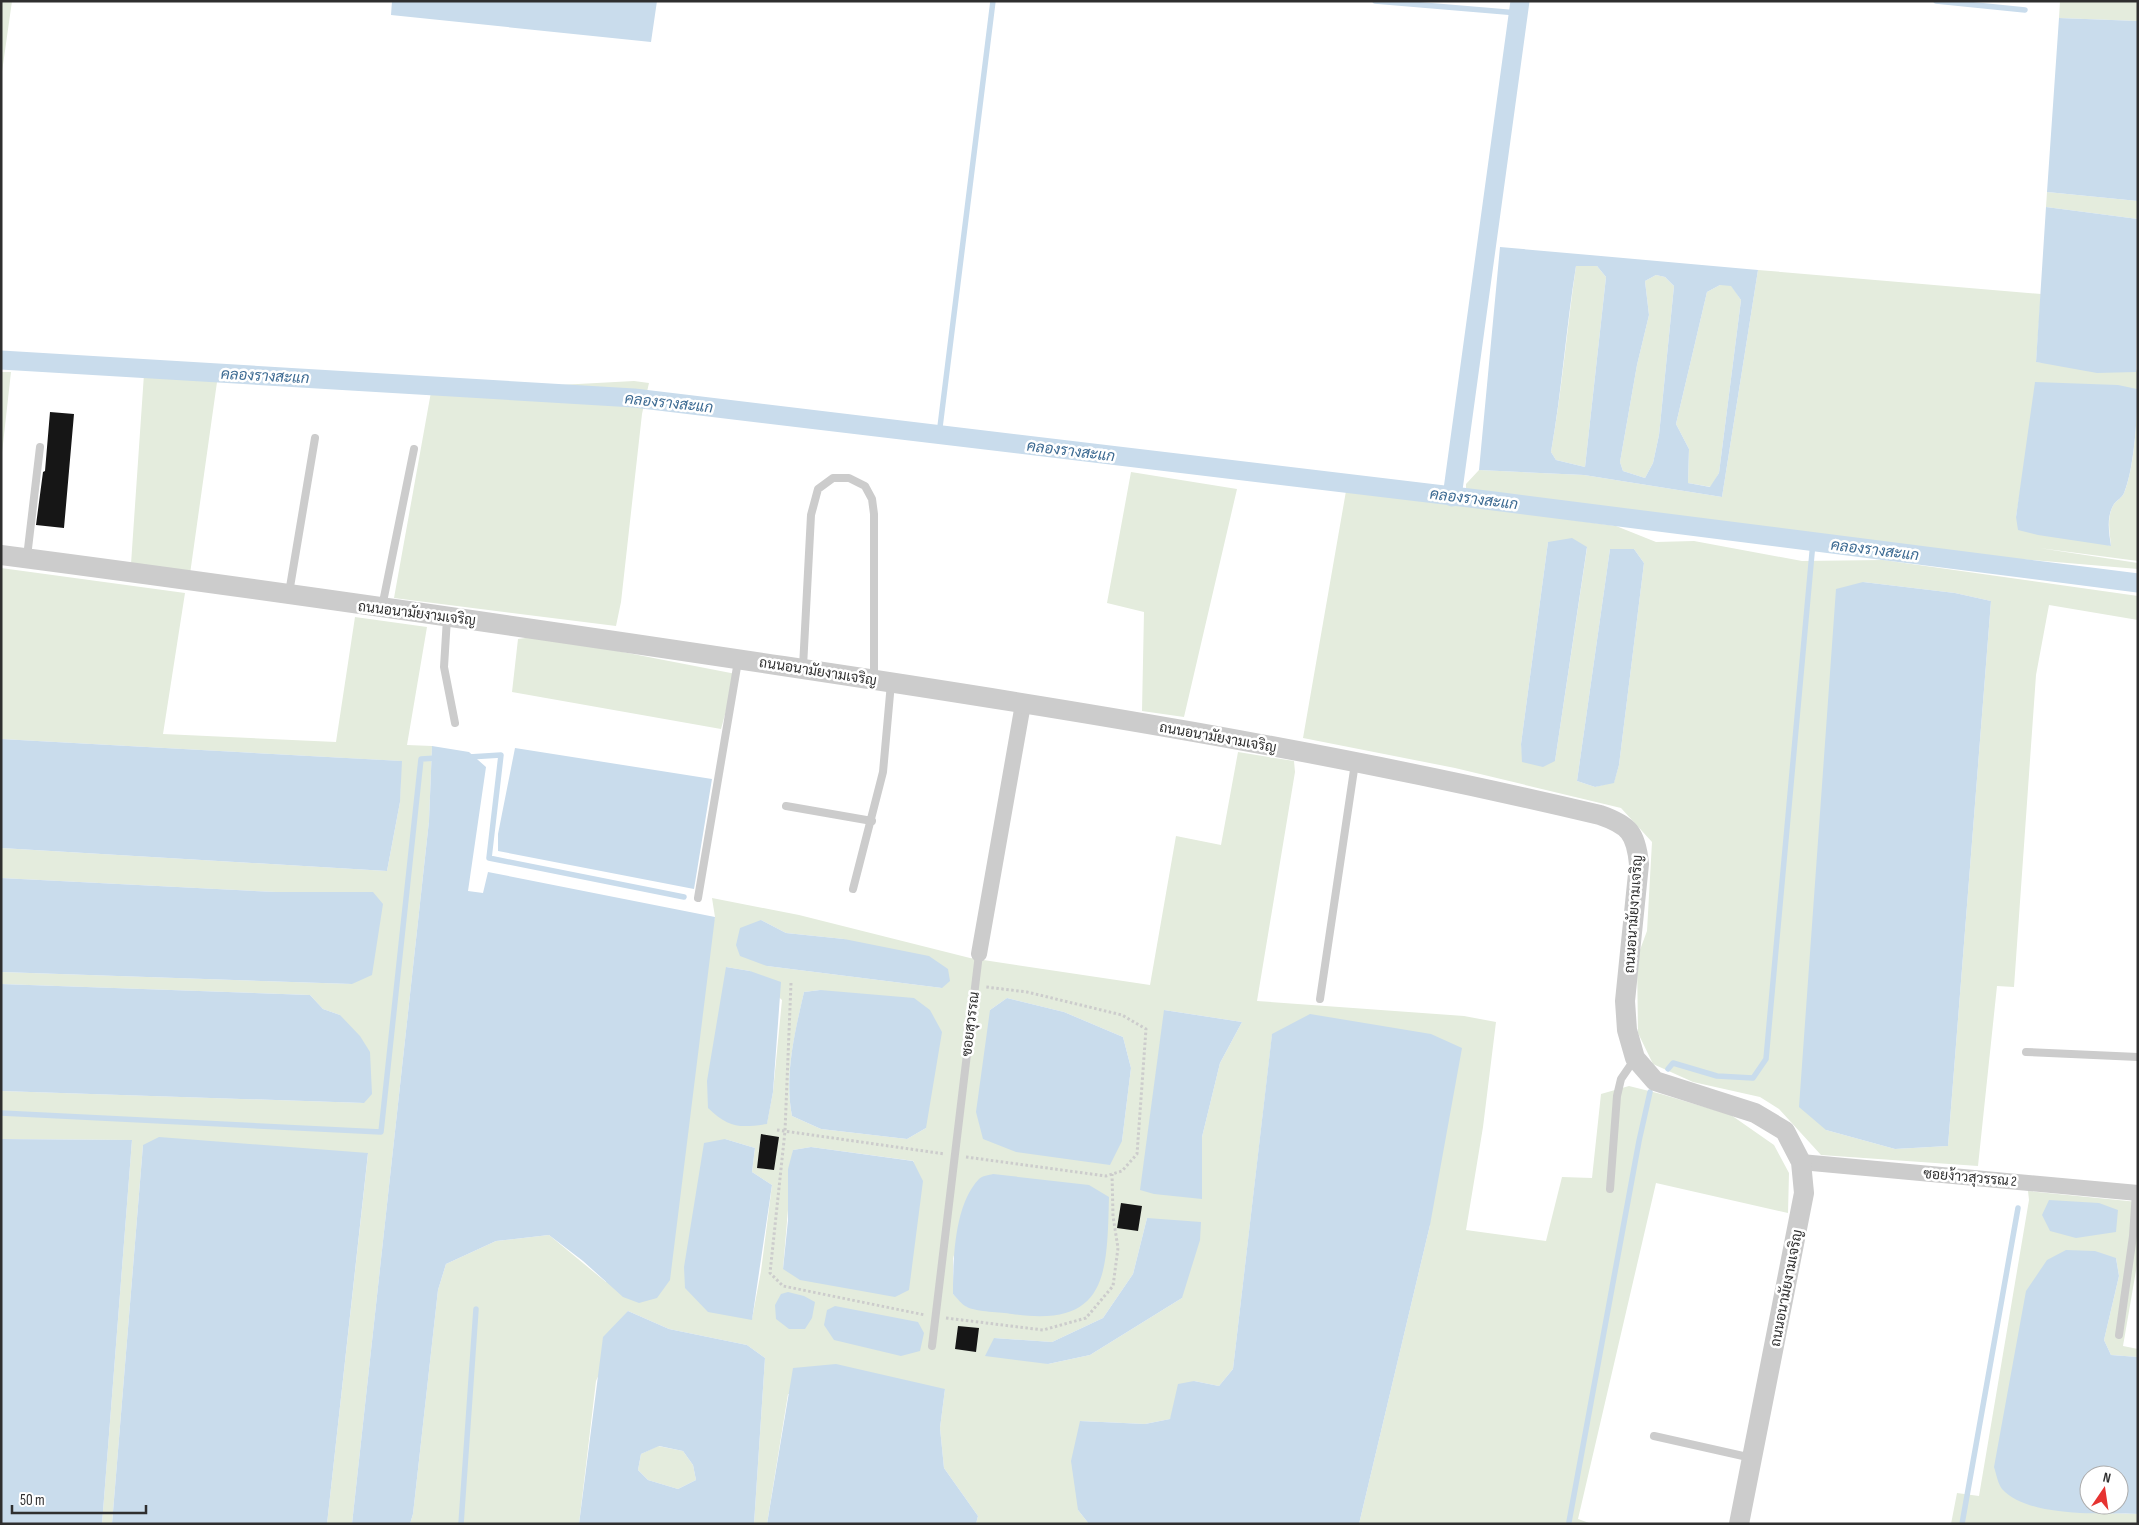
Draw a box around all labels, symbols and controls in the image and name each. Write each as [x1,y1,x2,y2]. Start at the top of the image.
water label: คลองรางสะแก [220,365,310,388]
water label: คลองรางสะแก [624,389,714,418]
water label: คลองรางสะแก [1026,437,1116,466]
water label: คลองรางสะแก [1429,485,1519,514]
water label: คลองรางสะแก [1830,536,1920,565]
street label: ถนนอนามัยงามเจริญ [357,598,477,629]
street label: ถนนอนามัยงามเจริญ [758,654,878,689]
street label: ถนนอนามัยงามเจริญ [1158,719,1278,756]
street label: ถนนอนามัยงามเจริญ [1621,854,1646,974]
street label: ซอยสุวรรณ [958,991,984,1058]
street label: ซอยง้าวสุวรรณ 2 [1922,1164,2018,1191]
street label: ถนนอนามัยงามเจริญ [1767,1228,1806,1348]
north arrow [2079,1465,2129,1515]
text: N [2101,1469,2112,1487]
scale bar [12,1482,146,1514]
text: 50 m [20,1491,45,1510]

